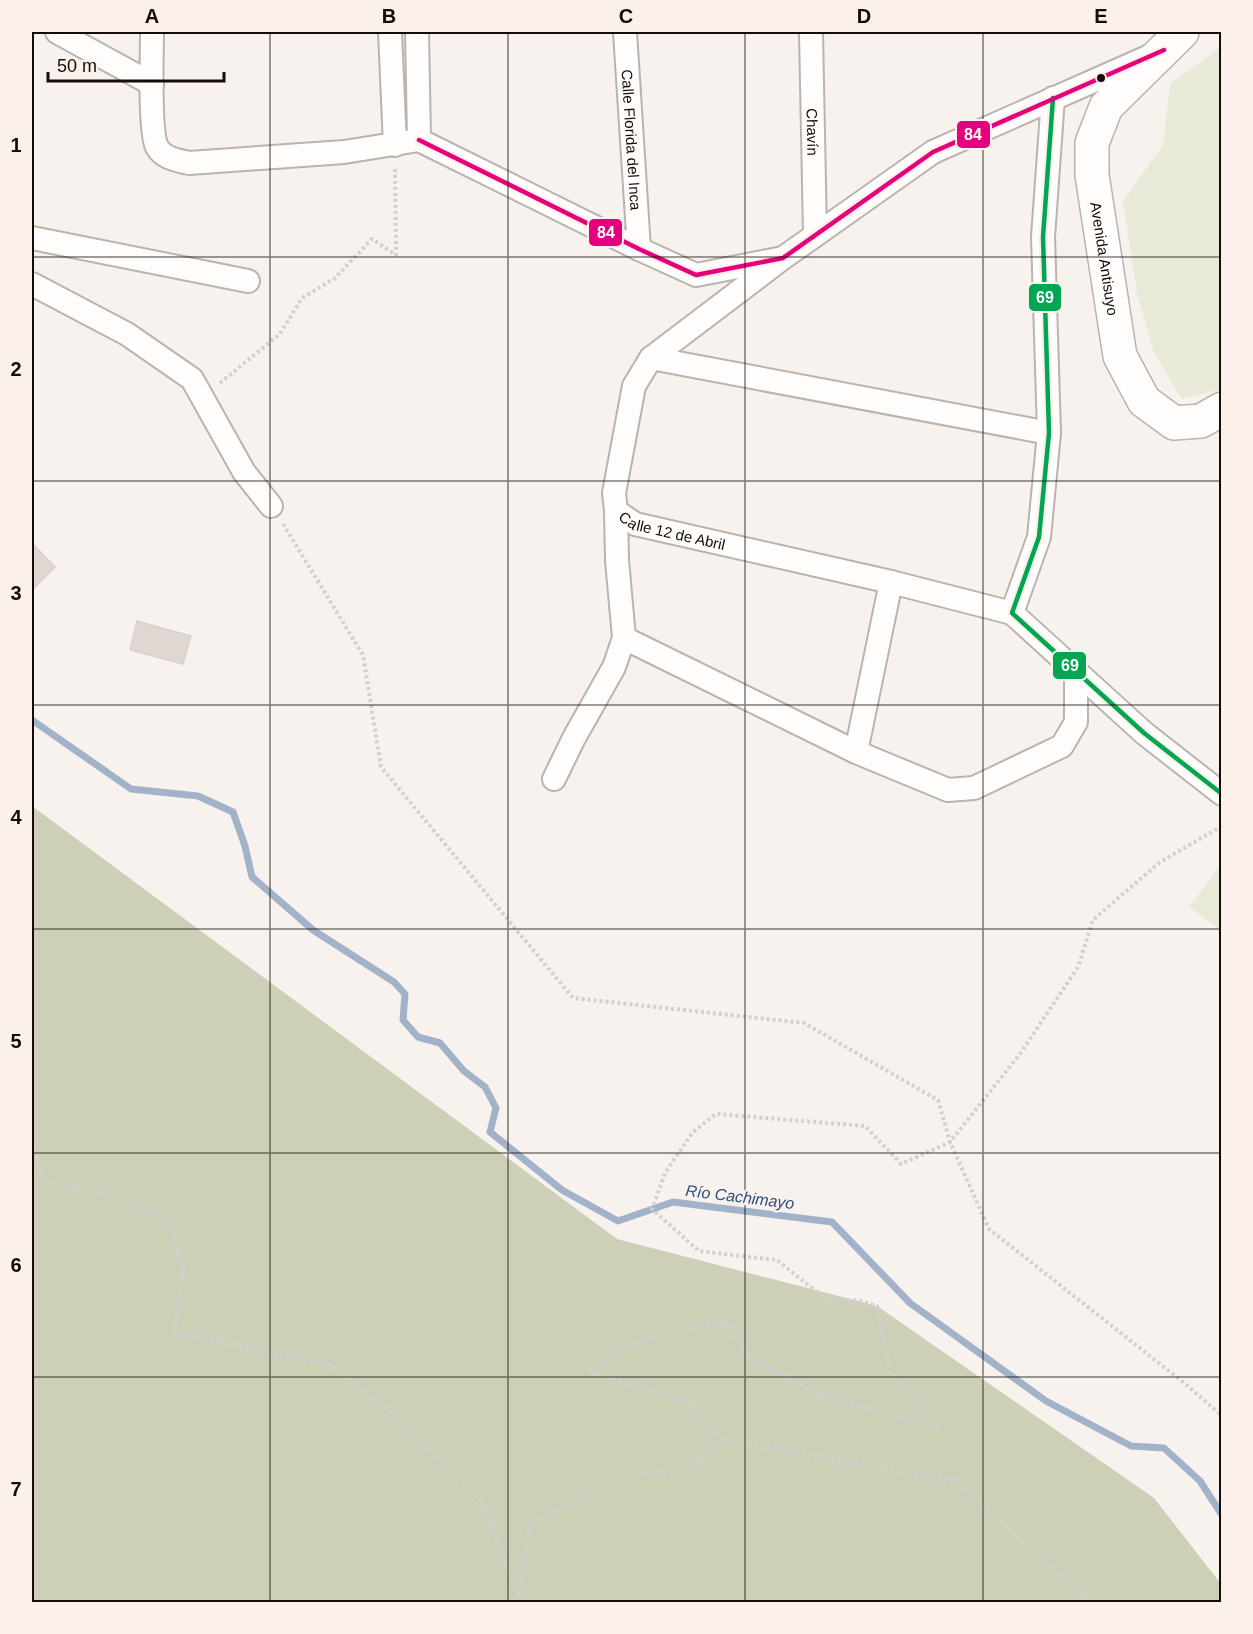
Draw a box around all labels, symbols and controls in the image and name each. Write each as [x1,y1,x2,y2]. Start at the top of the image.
text: A [145,5,159,27]
text: B [382,5,396,27]
text: C [619,5,633,27]
text: D [857,5,871,27]
text: E [1094,5,1108,27]
scale bar [48,45,224,83]
text: 50 m [57,56,97,76]
street label: Calle Florida del Inca [619,69,645,211]
unlabelled marker [1095,72,1107,84]
street label: Chavín [804,108,822,156]
line badge: 84 [956,120,991,149]
text: 84 [964,126,982,143]
text: 1 [10,134,22,156]
street label: Avenida Antisuyo [1088,201,1122,317]
line badge: 84 [588,218,623,247]
text: 84 [597,224,615,241]
line badge: 69 [1028,283,1062,312]
text: 69 [1036,289,1054,306]
text: 2 [10,358,22,380]
street label: Calle 12 de Abril [616,507,727,553]
text: 3 [10,582,22,604]
line badge: 69 [1052,651,1087,680]
text: 69 [1061,657,1079,674]
text: 4 [10,806,22,828]
text: 5 [10,1030,22,1052]
water label: Río Cachimayo [685,1182,795,1212]
text: 6 [10,1254,22,1276]
text: 7 [10,1478,22,1500]

